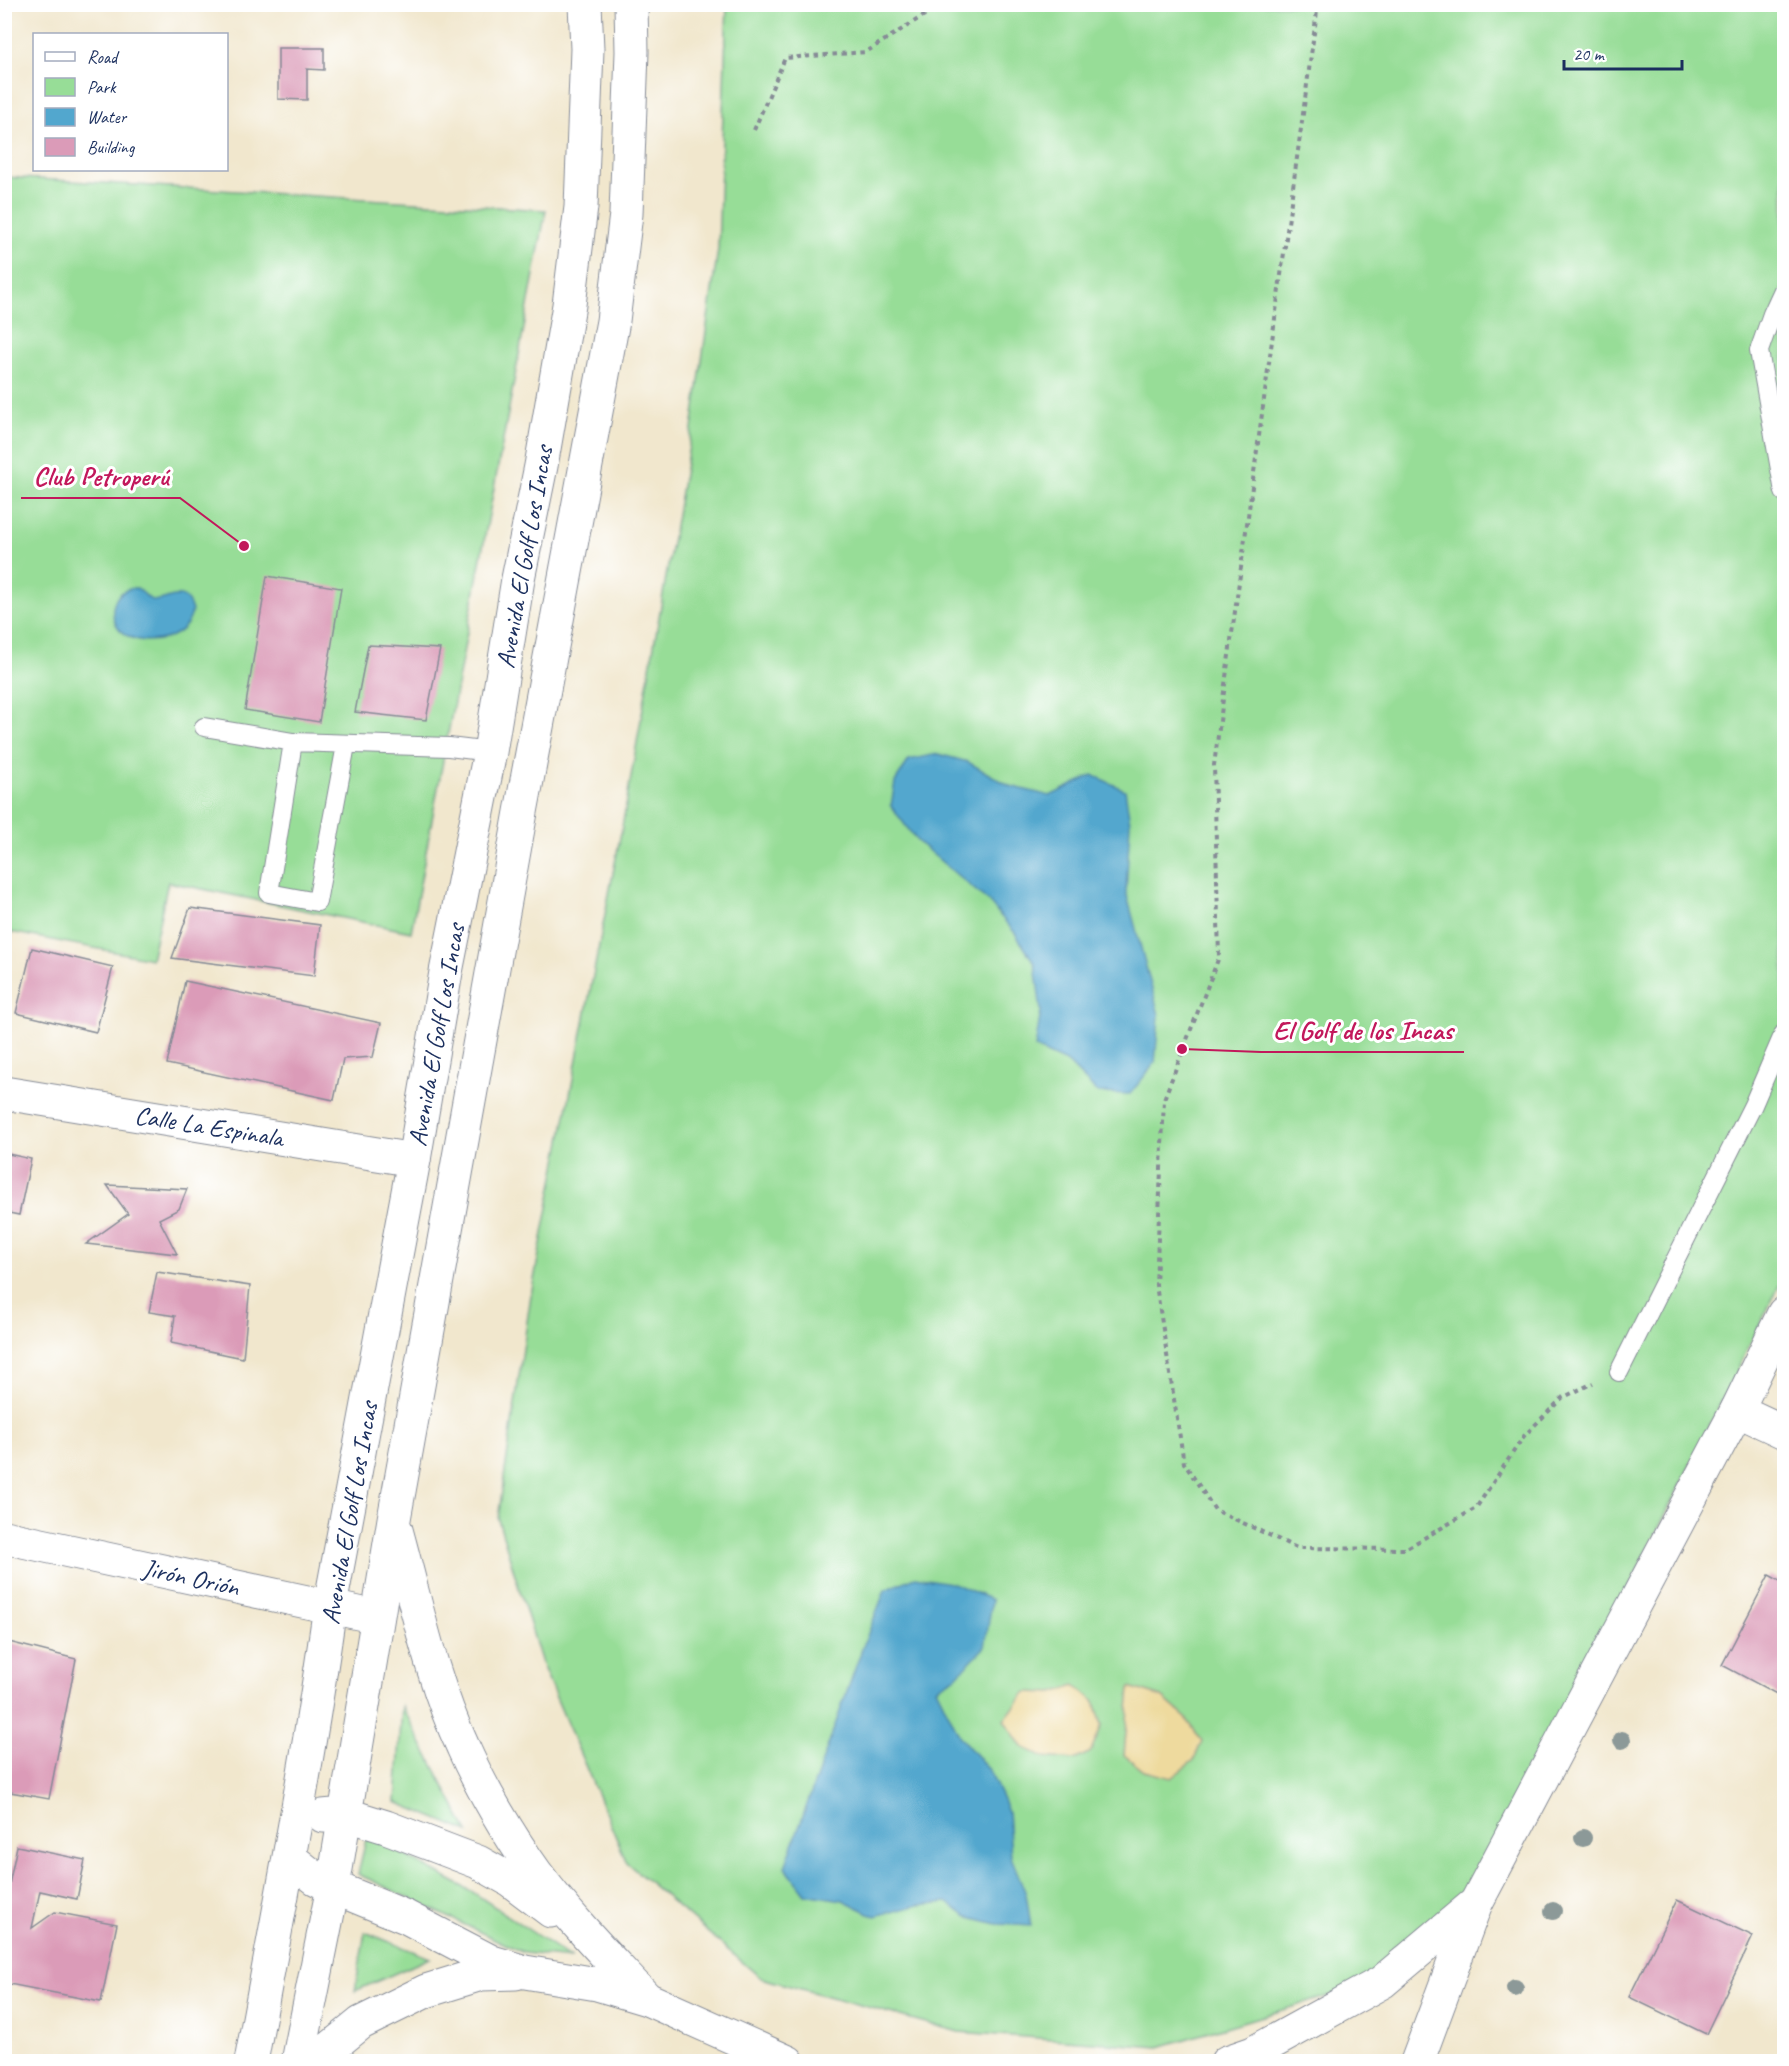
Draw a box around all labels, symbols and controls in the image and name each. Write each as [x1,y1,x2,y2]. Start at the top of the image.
legend [33,33,228,171]
scale bar [1564,33,1682,71]
text: 20 m [1573,43,1606,65]
text: Road [87,46,120,68]
text: Park [87,76,117,98]
text: Water [87,106,128,128]
text: Building [87,136,136,158]
street label: Avenida El Golf Los Incas [489,441,561,671]
callout: Club Petroperú [21,453,180,498]
text: Club Petroperú [34,459,171,493]
street label: Avenida El Golf Los Incas [401,919,473,1149]
callout: El Golf de los Incas [1261,1007,1464,1052]
text: El Golf de los Incas [1273,1013,1455,1047]
street label: Calle La Espinala [132,1098,288,1155]
street label: Avenida El Golf Los Incas [314,1397,386,1627]
street label: Jirón Orión [138,1551,243,1604]

